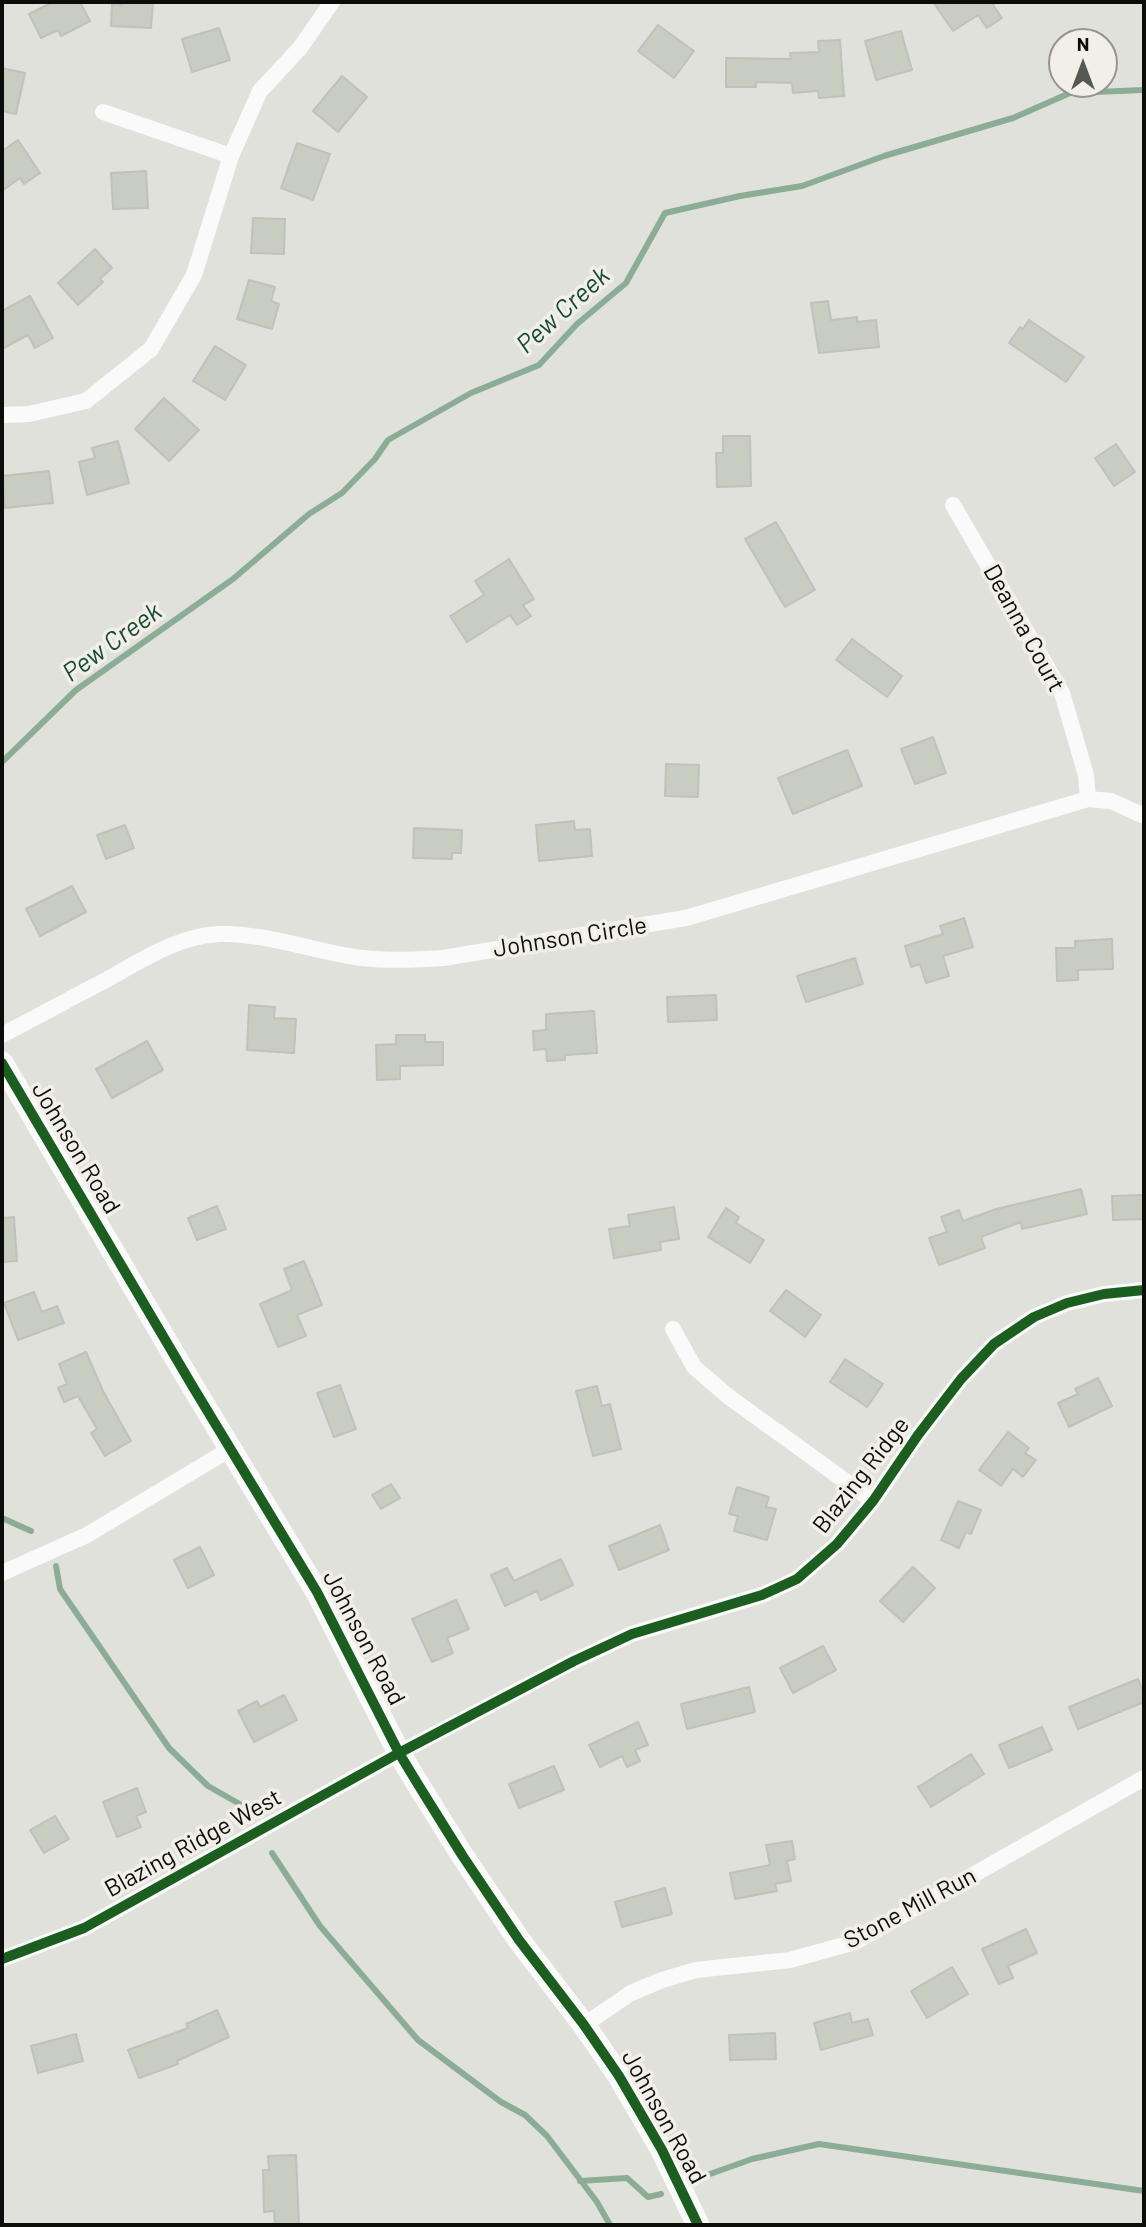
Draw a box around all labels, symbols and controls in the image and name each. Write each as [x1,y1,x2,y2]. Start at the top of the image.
north arrow [1048,28,1118,98]
text: N [1077,32,1089,55]
water label: Pew Creek [510,260,616,360]
street label: Deanna Court [977,559,1071,697]
water label: Pew Creek [56,596,168,688]
street label: Johnson Circle [491,911,649,963]
street label: Johnson Road [25,1077,127,1219]
street label: Blazing Ridge [807,1411,915,1539]
street label: Johnson Road [316,1566,412,1710]
street label: Blazing Ridge West [100,1783,286,1903]
street label: Stone Mill Run [839,1861,981,1955]
street label: Johnson Road [615,2045,713,2189]

